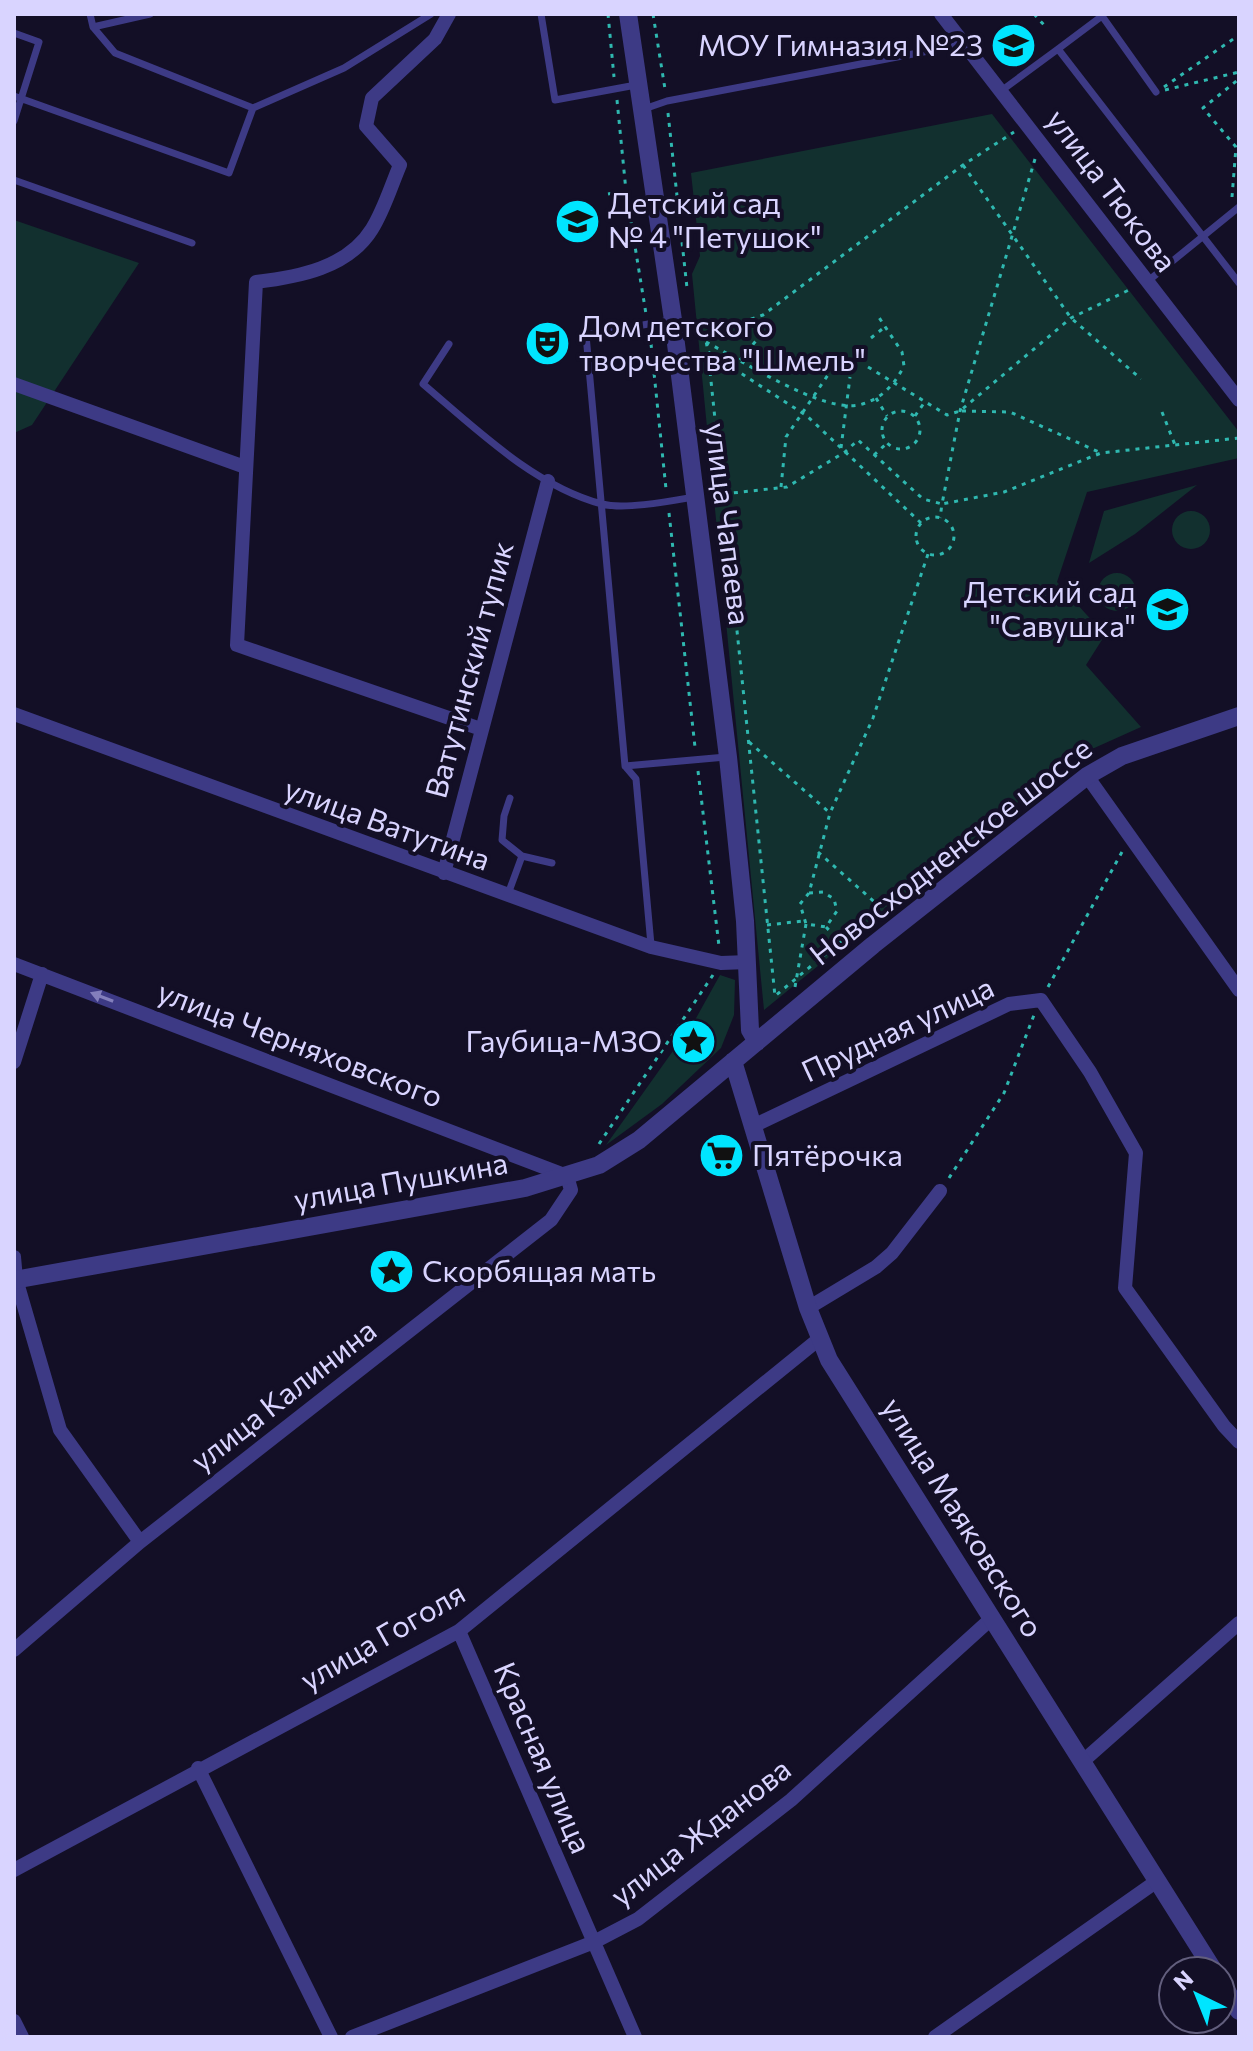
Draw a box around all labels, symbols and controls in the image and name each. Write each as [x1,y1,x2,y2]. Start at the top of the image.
school or university icon: МОУ Гимназия №23 [990,22,1038,70]
place label: МОУ Гимназия №23 [698,25,983,62]
street label: улица Тюкова [1040,101,1186,278]
place label: Детский сад № 4 "Петушок" [608,183,822,254]
school or university icon: Детский сад № 4 "Петушок" [553,197,601,245]
place label: Дом детского творчества "Шмель" [579,306,866,377]
theatre icon: Дом детского творчества "Шмель" [524,320,572,368]
street label: улица Чапаева [699,420,760,627]
street label: Ватутинский тупик [416,537,520,802]
place label: Детский сад "Савушка" [964,572,1136,643]
school or university icon: Детский сад "Савушка" [1143,586,1191,634]
street label: Новосходненское шоссе [801,728,1098,972]
street label: улица Ватутина [280,768,496,877]
street label: Прудная улица [795,967,999,1088]
street label: улица Черняховского [153,971,449,1114]
one-way arrow [90,990,114,1003]
place icon: Гаубица-МЗО [669,1018,717,1066]
place label: Гаубица-МЗО [465,1021,662,1058]
supermarket icon: Пятёрочка [697,1132,745,1180]
place label: Пятёрочка [752,1135,903,1172]
street label: улица Пушкина [291,1143,510,1217]
place icon: Скорбящая мать [367,1248,415,1296]
place label: Скорбящая мать [422,1251,656,1288]
street label: улица Калинина [182,1310,382,1478]
street label: улица Маяковского [875,1390,1053,1643]
street label: улица Гоголя [293,1573,471,1697]
street label: Красная улица [487,1656,601,1858]
street label: улица Жданова [602,1749,797,1913]
north arrow [1157,1955,1237,2035]
text: N [1168,1965,1198,1996]

